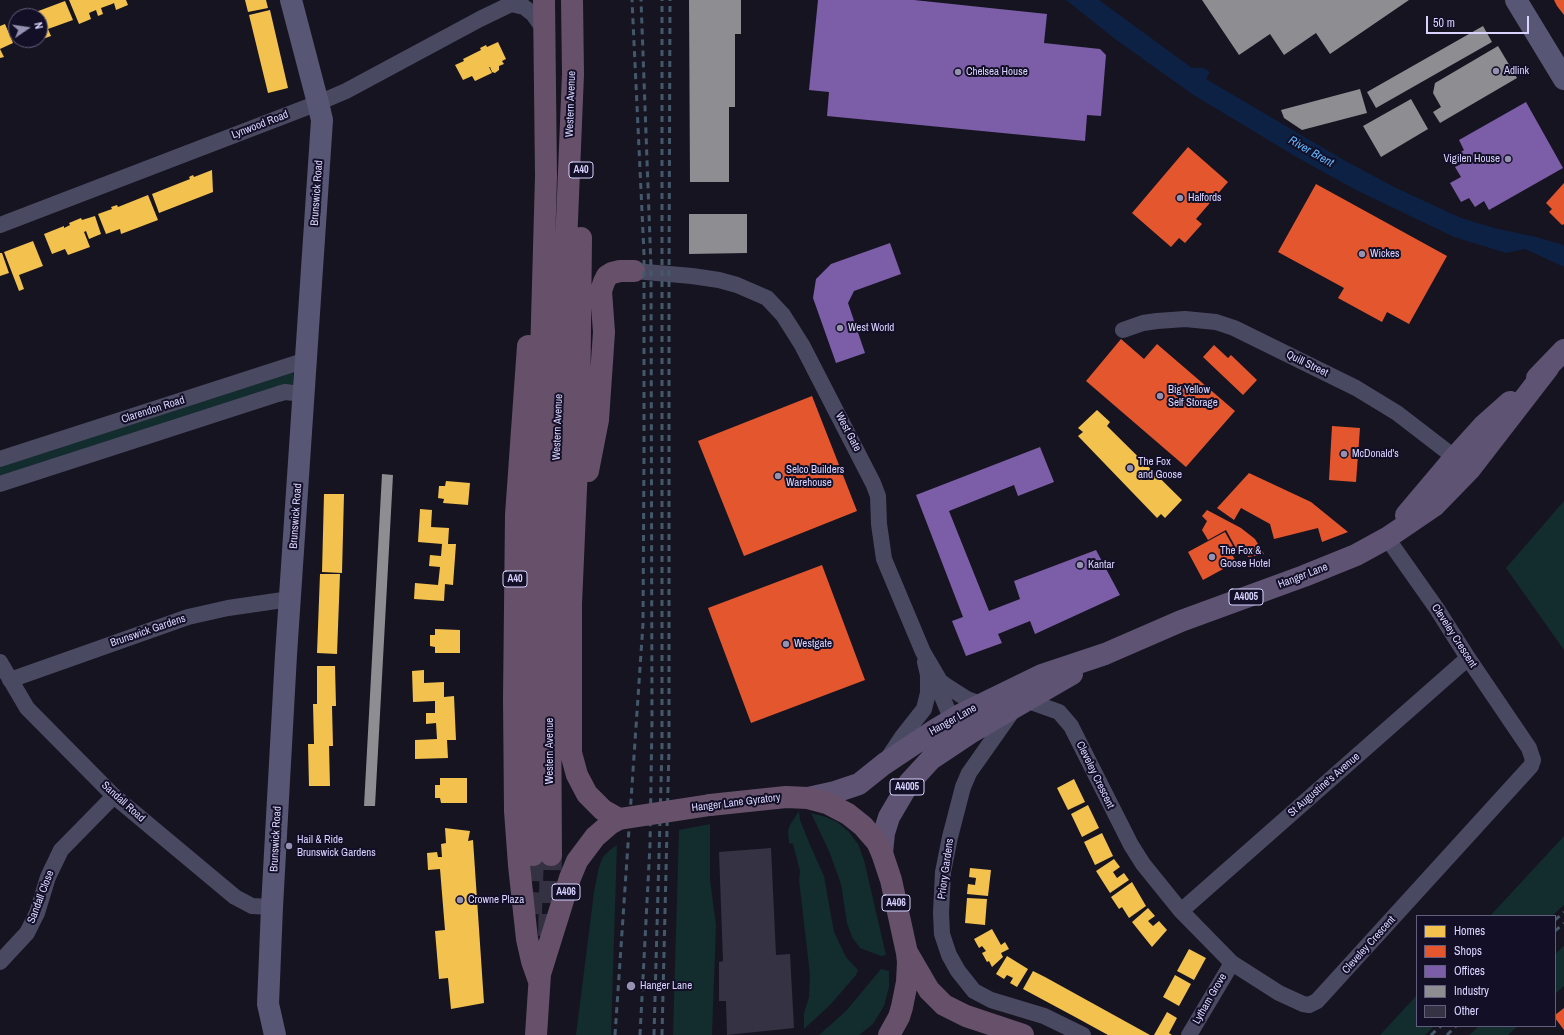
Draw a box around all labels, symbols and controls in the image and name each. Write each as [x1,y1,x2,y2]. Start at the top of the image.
north arrow [8,8,48,48]
scale bar [1428,8,1531,34]
text: 50 m [1433,15,1455,31]
text: N [31,21,46,30]
place label: Adlink [1504,64,1529,78]
place label: Chelsea House [966,65,1028,79]
marker: Adlink [1491,66,1501,76]
marker: Chelsea House [953,67,963,77]
street label: Western Avenue [563,71,579,137]
street label: Lynwood Road [230,108,290,142]
water label: River Brent [1286,133,1336,171]
place label: Vigilen House [1443,152,1500,166]
marker: Vigilen House [1503,154,1513,164]
street label: Brunswick Road [308,160,326,226]
road number: A40 [569,162,593,178]
place label: Halfords [1188,191,1222,205]
marker: Halfords [1175,193,1185,203]
place label: Wickes [1370,247,1400,261]
marker: Wickes [1357,249,1367,259]
place label: West World [848,321,894,335]
marker: West World [835,323,845,333]
street label: Quill Street [1284,348,1330,380]
place label: Big Yellow Self Storage [1168,383,1218,409]
marker: Big Yellow Self Storage [1155,391,1165,401]
street label: Clarendon Road [120,394,186,426]
street label: Western Avenue [550,394,566,460]
street label: West Gate [832,410,864,454]
place label: McDonald's [1352,447,1399,461]
marker: McDonald's [1339,449,1349,459]
place label: The Fox and Goose [1138,455,1182,481]
place label: Selco Builders Warehouse [786,463,844,489]
marker: The Fox and Goose [1125,463,1135,473]
marker: Selco Builders Warehouse [773,471,783,481]
street label: Brunswick Road [287,483,305,549]
place label: The Fox & Goose Hotel [1220,544,1270,570]
marker: The Fox & Goose Hotel [1207,552,1217,562]
place label: Kantar [1088,558,1115,572]
marker: Kantar [1075,560,1085,570]
street label: Hanger Lane [1276,560,1330,592]
road number: A40 [503,571,527,587]
road number: A4005 [1229,589,1263,605]
street label: Cleveley Crescent [1429,602,1479,670]
street label: Brunswick Gardens [109,612,187,650]
place label: Westgate [794,637,832,651]
marker: Westgate [781,639,791,649]
street label: Hanger Lane [927,702,979,738]
street label: Western Avenue [543,718,557,784]
street label: Cleveley Crescent [1073,739,1117,811]
street label: St Augustine's Avenue [1285,750,1363,820]
street label: Sandall Road [98,779,148,825]
road number: A4005 [890,779,924,795]
street label: Hanger Lane Gyratory [691,791,781,815]
street label: Brunswick Road [268,806,284,872]
place label: Hail & Ride Brunswick Gardens [297,833,376,859]
street label: Priory Gardens [935,838,957,900]
marker: Hail & Ride Brunswick Gardens [284,841,294,851]
street label: Sandall Close [25,869,57,925]
road number: A406 [552,884,580,900]
place label: Crowne Plaza [468,893,524,907]
marker: Crowne Plaza [455,895,465,905]
road number: A406 [882,895,910,911]
street label: Cleveley Crescent [1340,913,1398,977]
legend [1416,915,1556,1027]
text: Homes [1454,923,1485,939]
text: Shops [1454,943,1482,959]
text: Offices [1454,963,1485,979]
street label: Lytham Grove [1190,971,1230,1027]
place label: Hanger Lane [640,979,692,993]
marker: Hanger Lane [625,980,637,992]
text: Industry [1454,983,1489,999]
text: Other [1454,1003,1479,1019]

